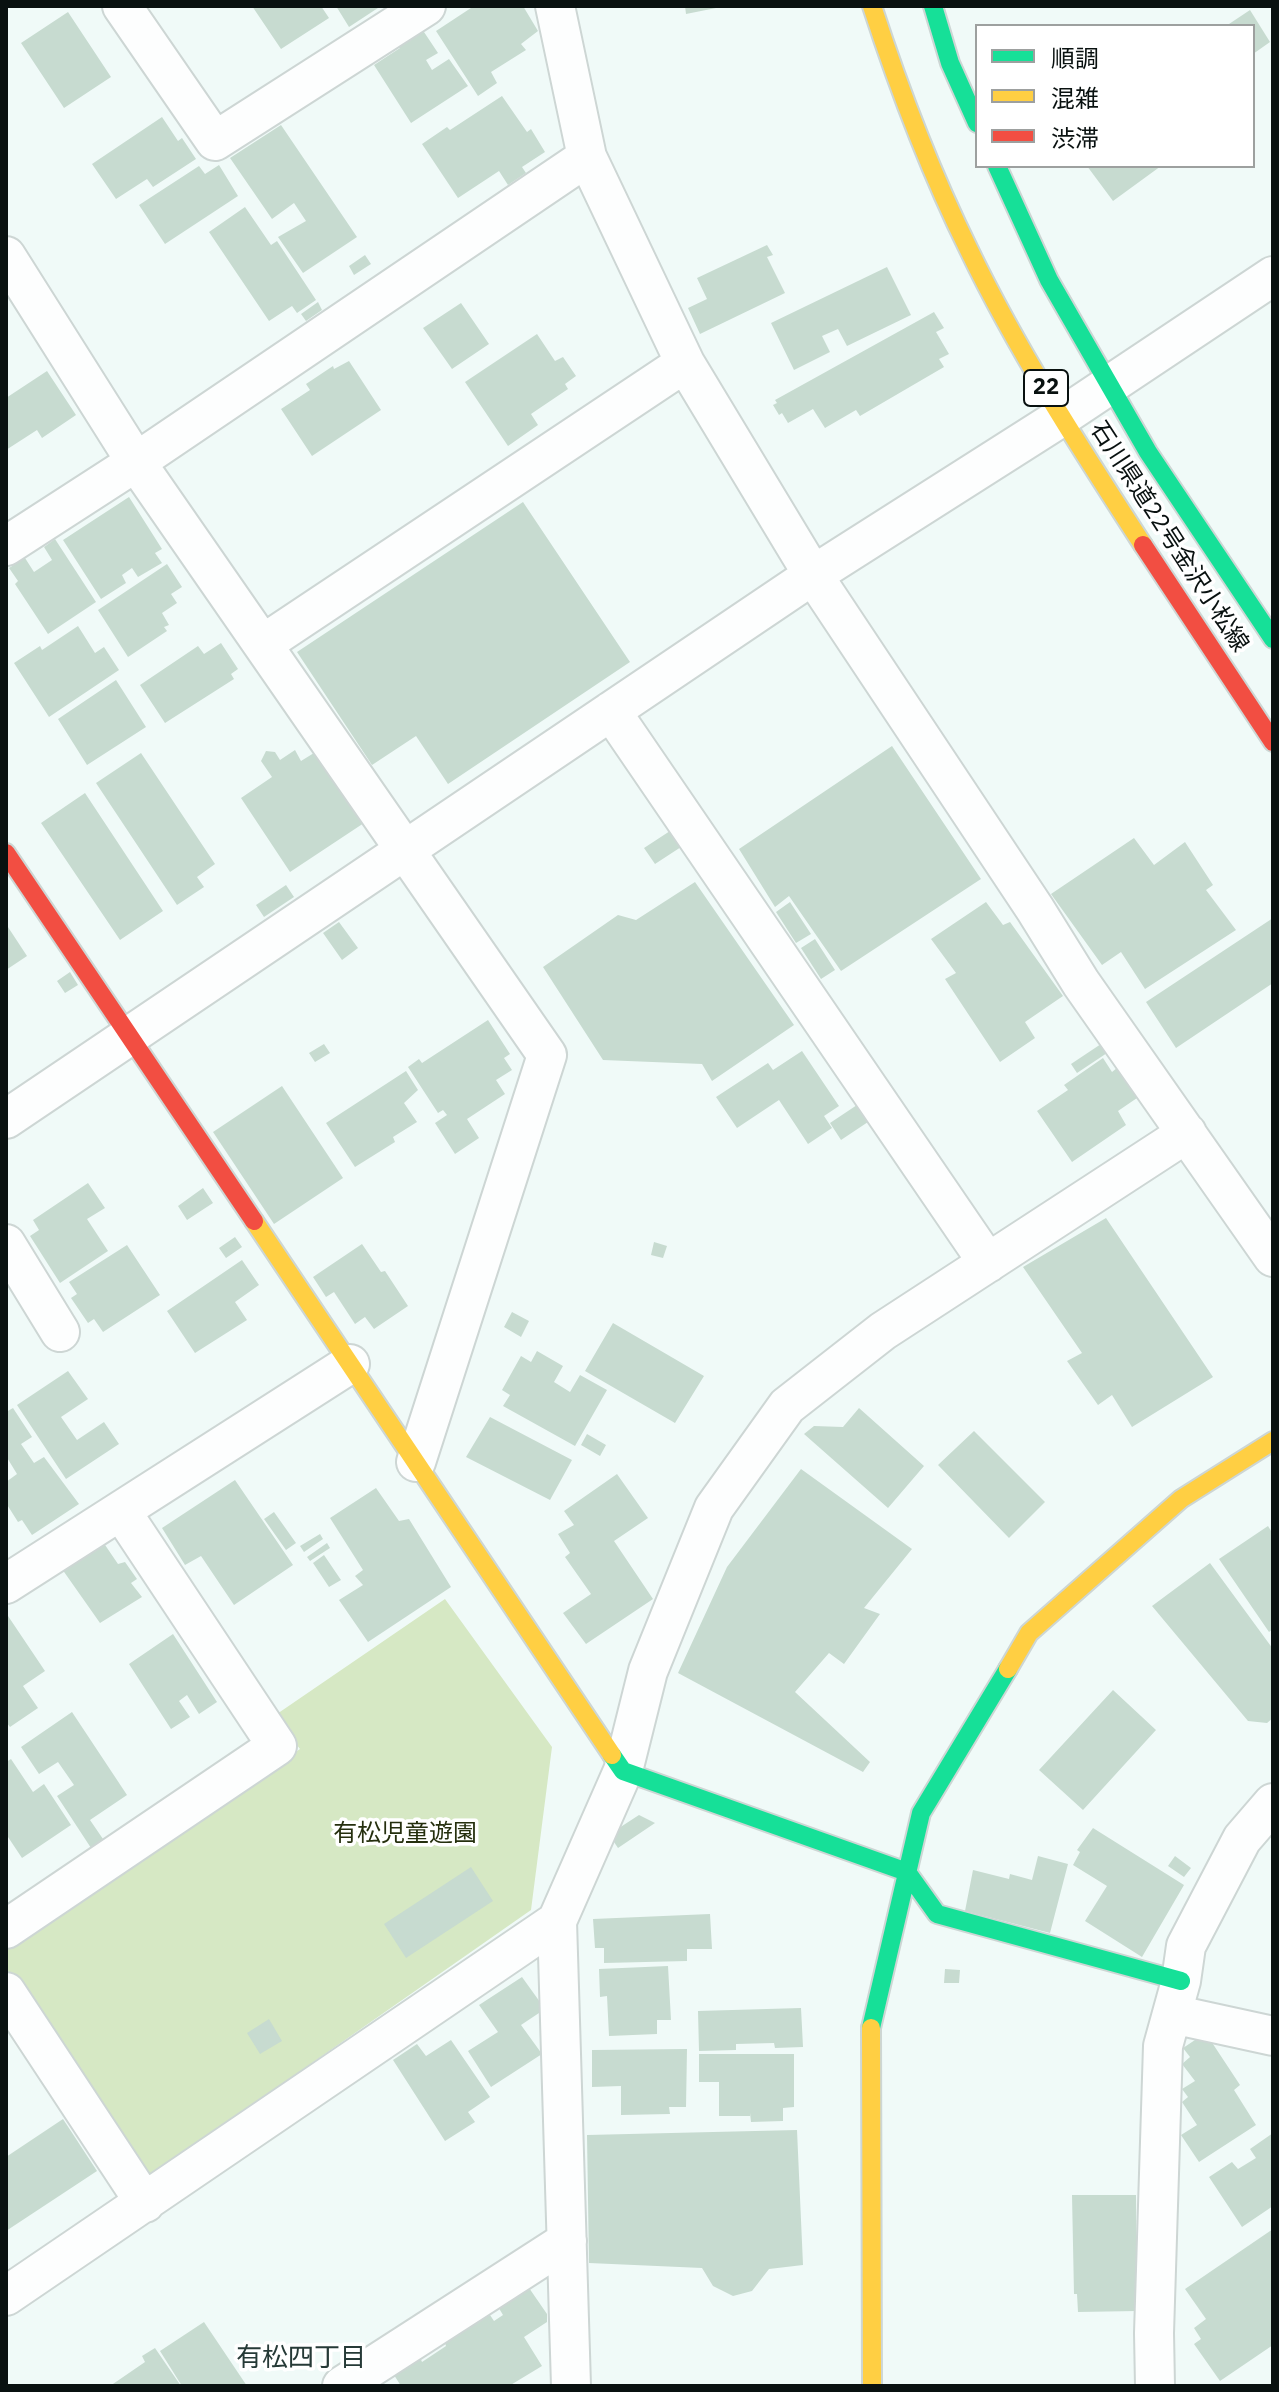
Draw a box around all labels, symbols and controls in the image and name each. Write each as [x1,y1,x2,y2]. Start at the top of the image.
legend [975,24,1255,168]
text: 順調 [1051,42,1099,74]
text: 混雑 [1051,82,1099,114]
text: 渋滞 [1051,122,1099,154]
road number: 22 [1024,370,1068,406]
street label: 石川県道22号金沢小松線 [1084,416,1254,658]
park label: 有松児童遊園 [333,1820,477,1848]
district label: 有松四丁目 [236,2342,366,2374]

